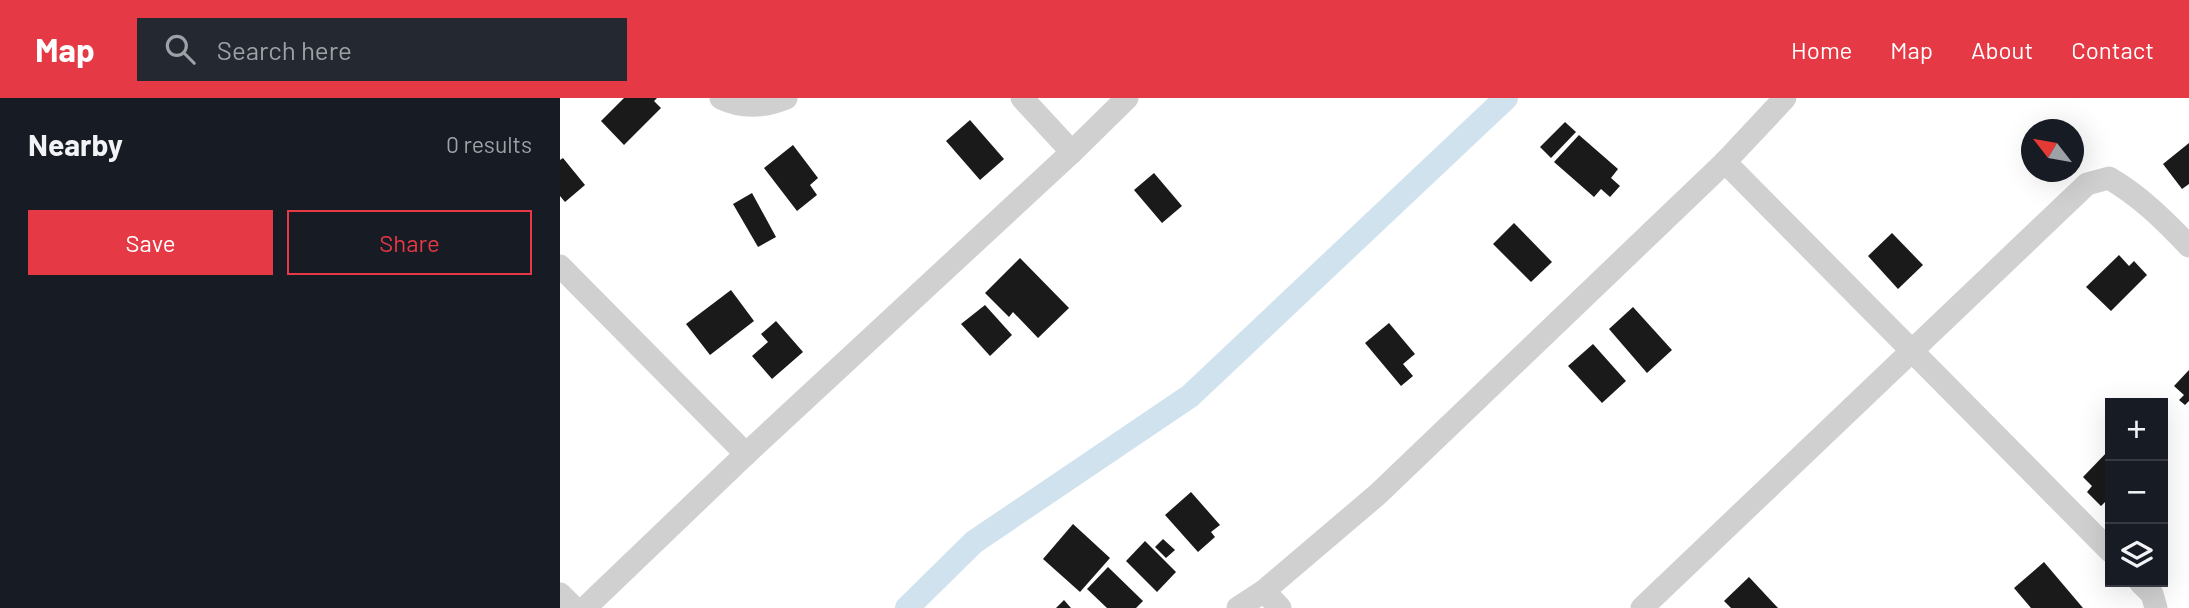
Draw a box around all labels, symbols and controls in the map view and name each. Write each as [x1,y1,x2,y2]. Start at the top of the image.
search box [137,18,627,81]
text: Map [35,29,95,69]
icon: search [161,30,199,68]
text: Search here [217,34,352,65]
text: Home [1791,35,1852,64]
text: Map [1890,35,1933,64]
text: About [1971,35,2033,64]
text: Contact [2071,35,2154,64]
north arrow [2021,119,2084,182]
text: Nearby [28,126,123,162]
text: 0 results [446,130,532,158]
button: Save [28,210,273,275]
button: Share [287,210,532,275]
map controls [2105,398,2168,587]
button: + [2105,398,2168,461]
button: − [2105,461,2168,524]
button: layers [2105,524,2168,587]

